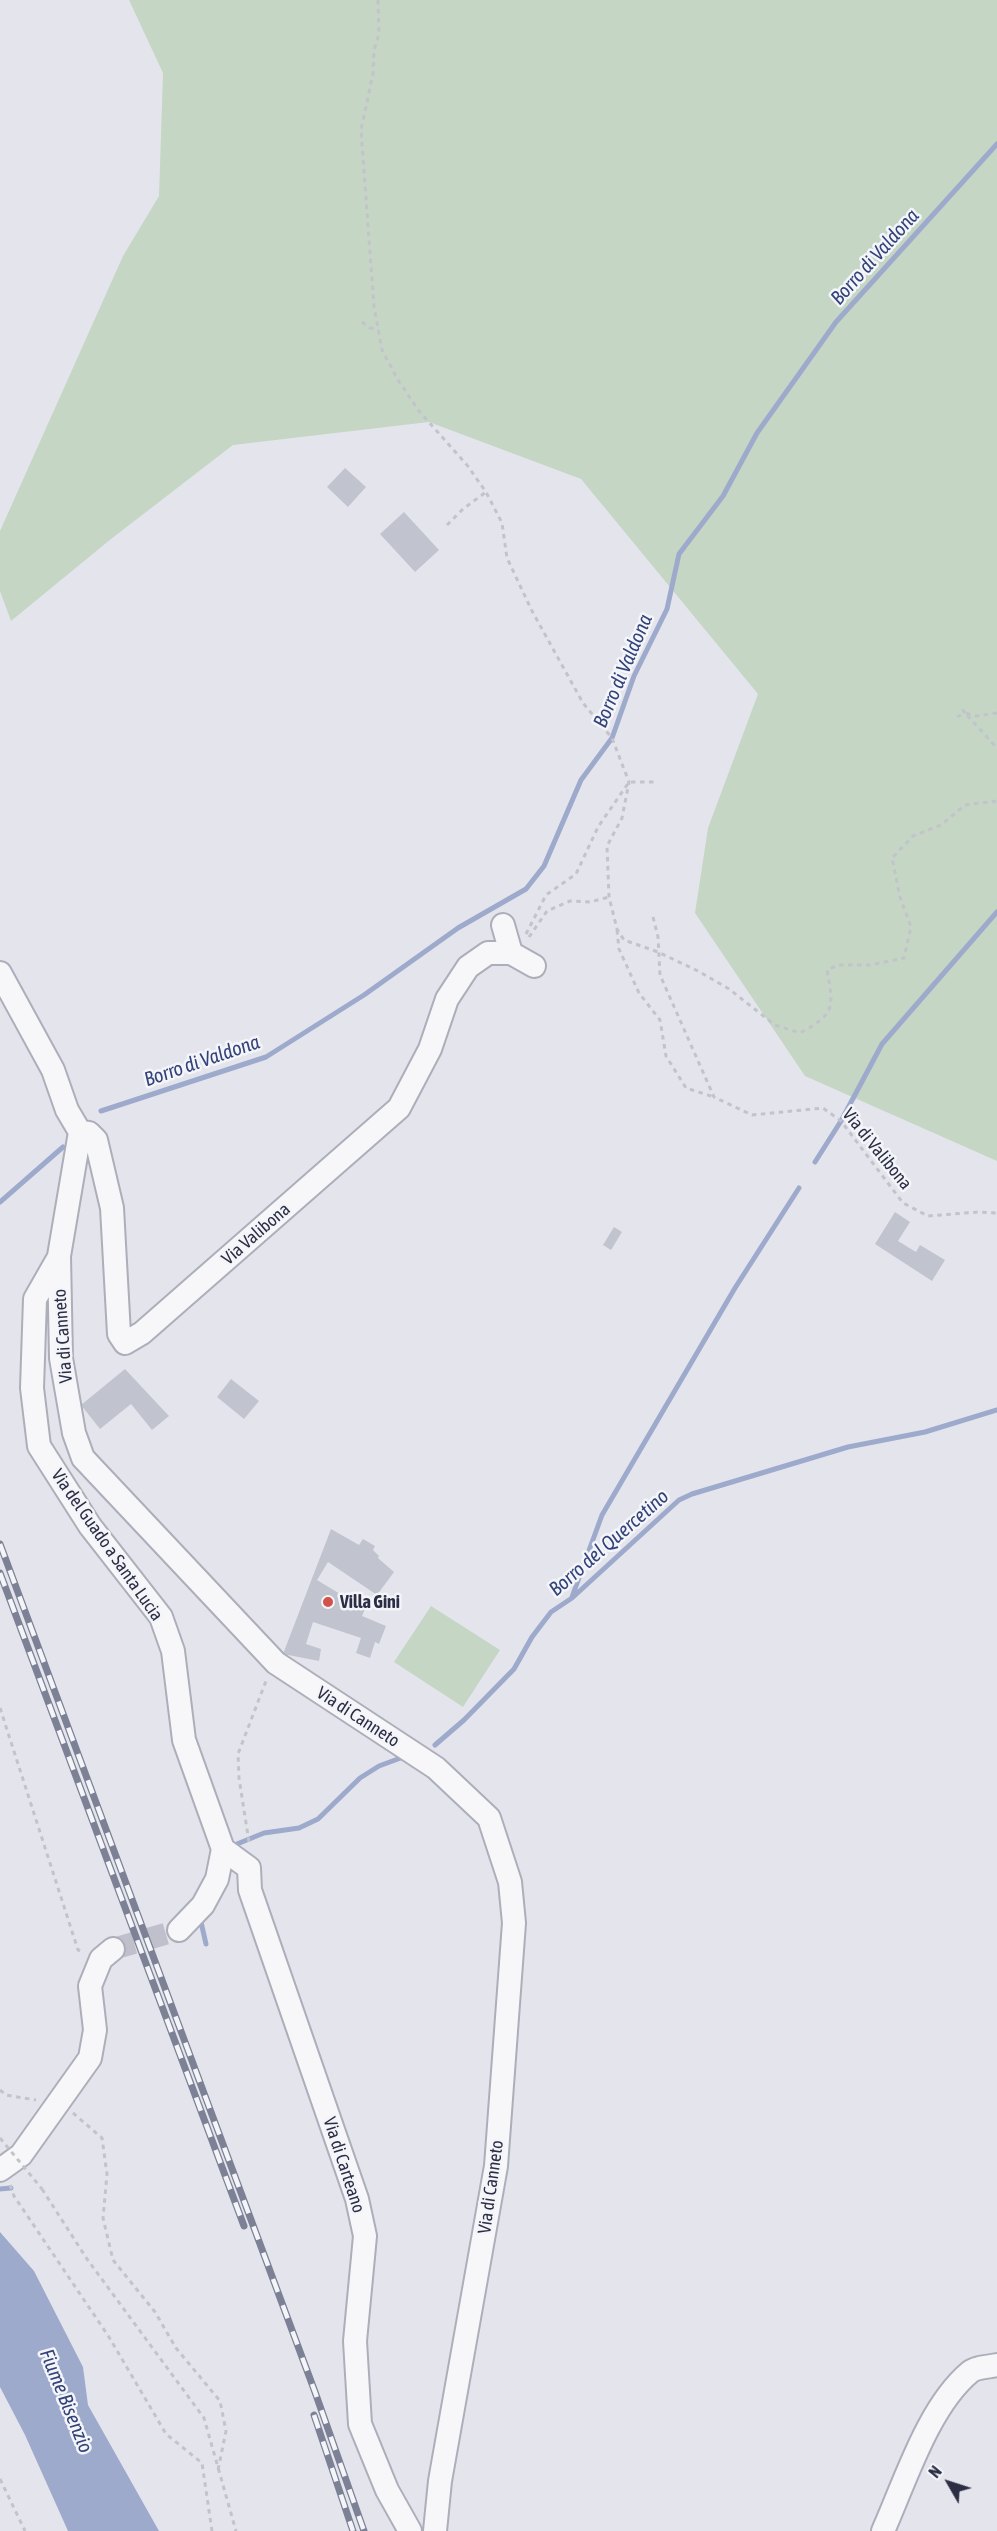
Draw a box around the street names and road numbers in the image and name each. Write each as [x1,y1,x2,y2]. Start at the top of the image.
street label: Via di Valibona [838,1104,916,1194]
street label: Via Valibona [217,1198,295,1270]
street label: Via di Canneto [49,1288,77,1384]
street label: Via del Guado a Santa Lucia [46,1465,168,1625]
street label: Via di Canneto [312,1682,404,1752]
street label: Via di Carteano [318,2114,370,2216]
street label: Via di Canneto [474,2139,508,2235]

